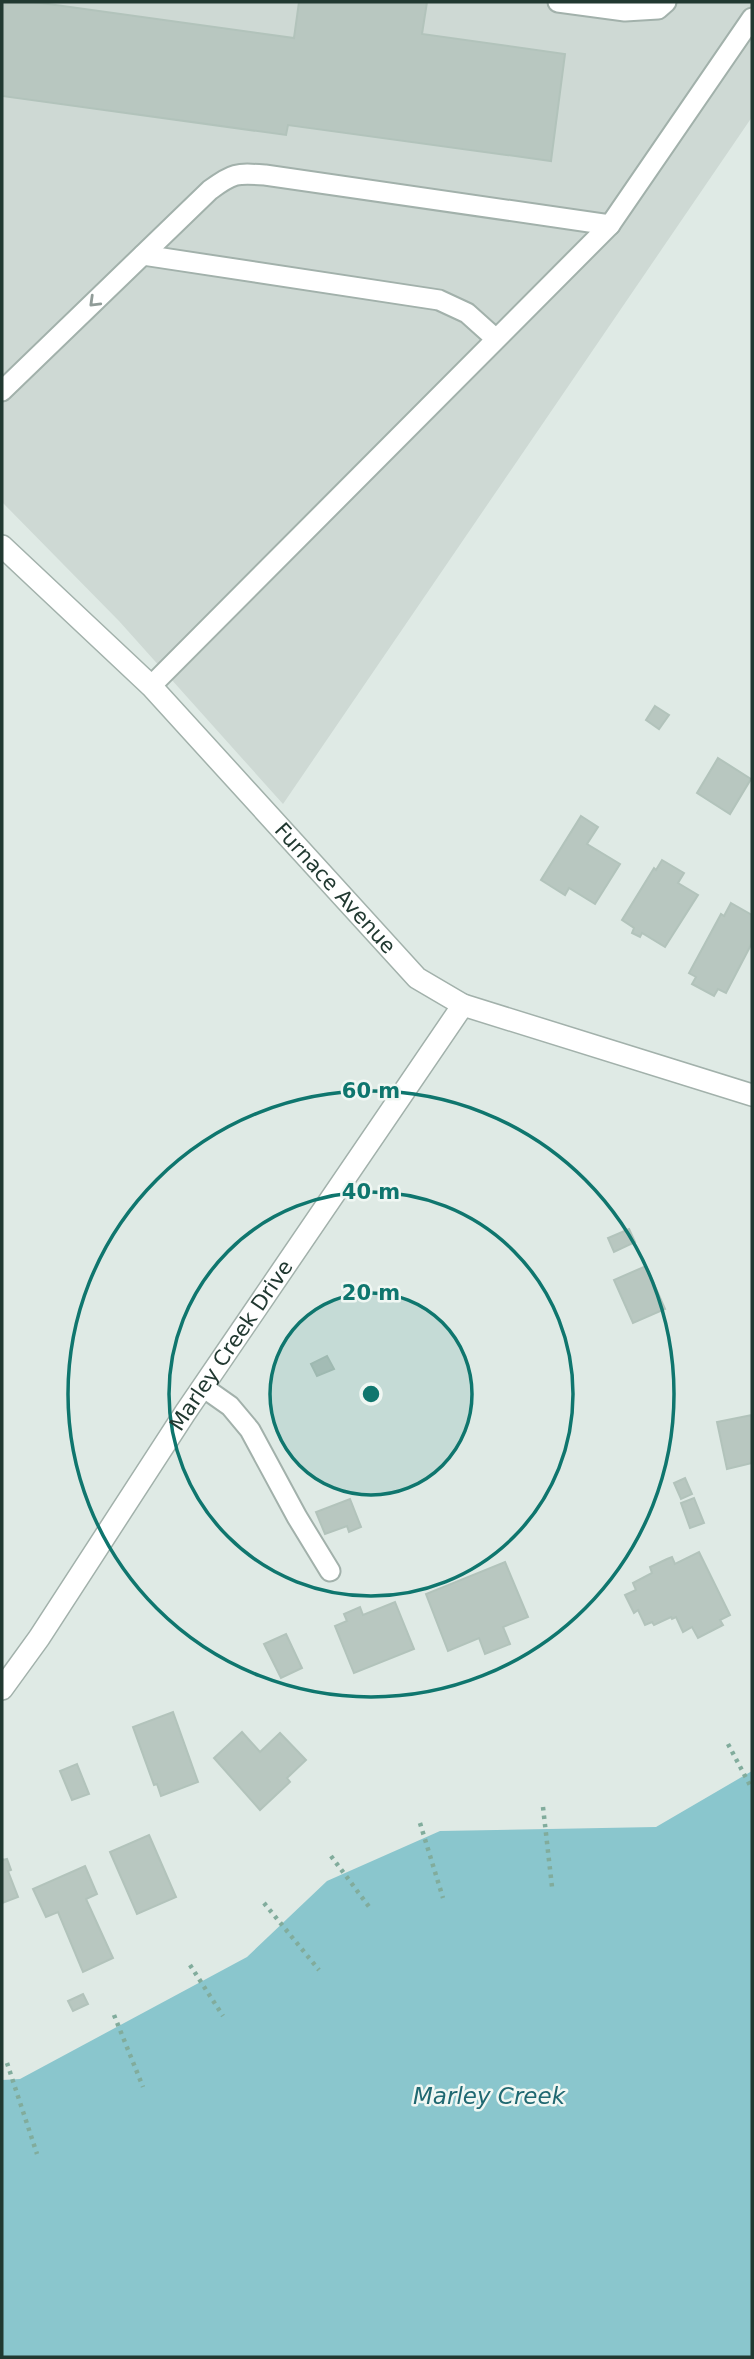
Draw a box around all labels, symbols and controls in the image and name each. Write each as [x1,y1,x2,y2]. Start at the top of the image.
one-way arrow [89,294,102,307]
street label: Furnace Avenue [270,818,401,958]
text: 60 m [342,1079,400,1103]
text: 40 m [342,1180,400,1204]
street label: Marley Creek Drive [165,1256,298,1435]
text: 20 m [342,1281,400,1305]
centre of rings [359,1382,383,1406]
water label: Marley Creek [413,2083,567,2109]

